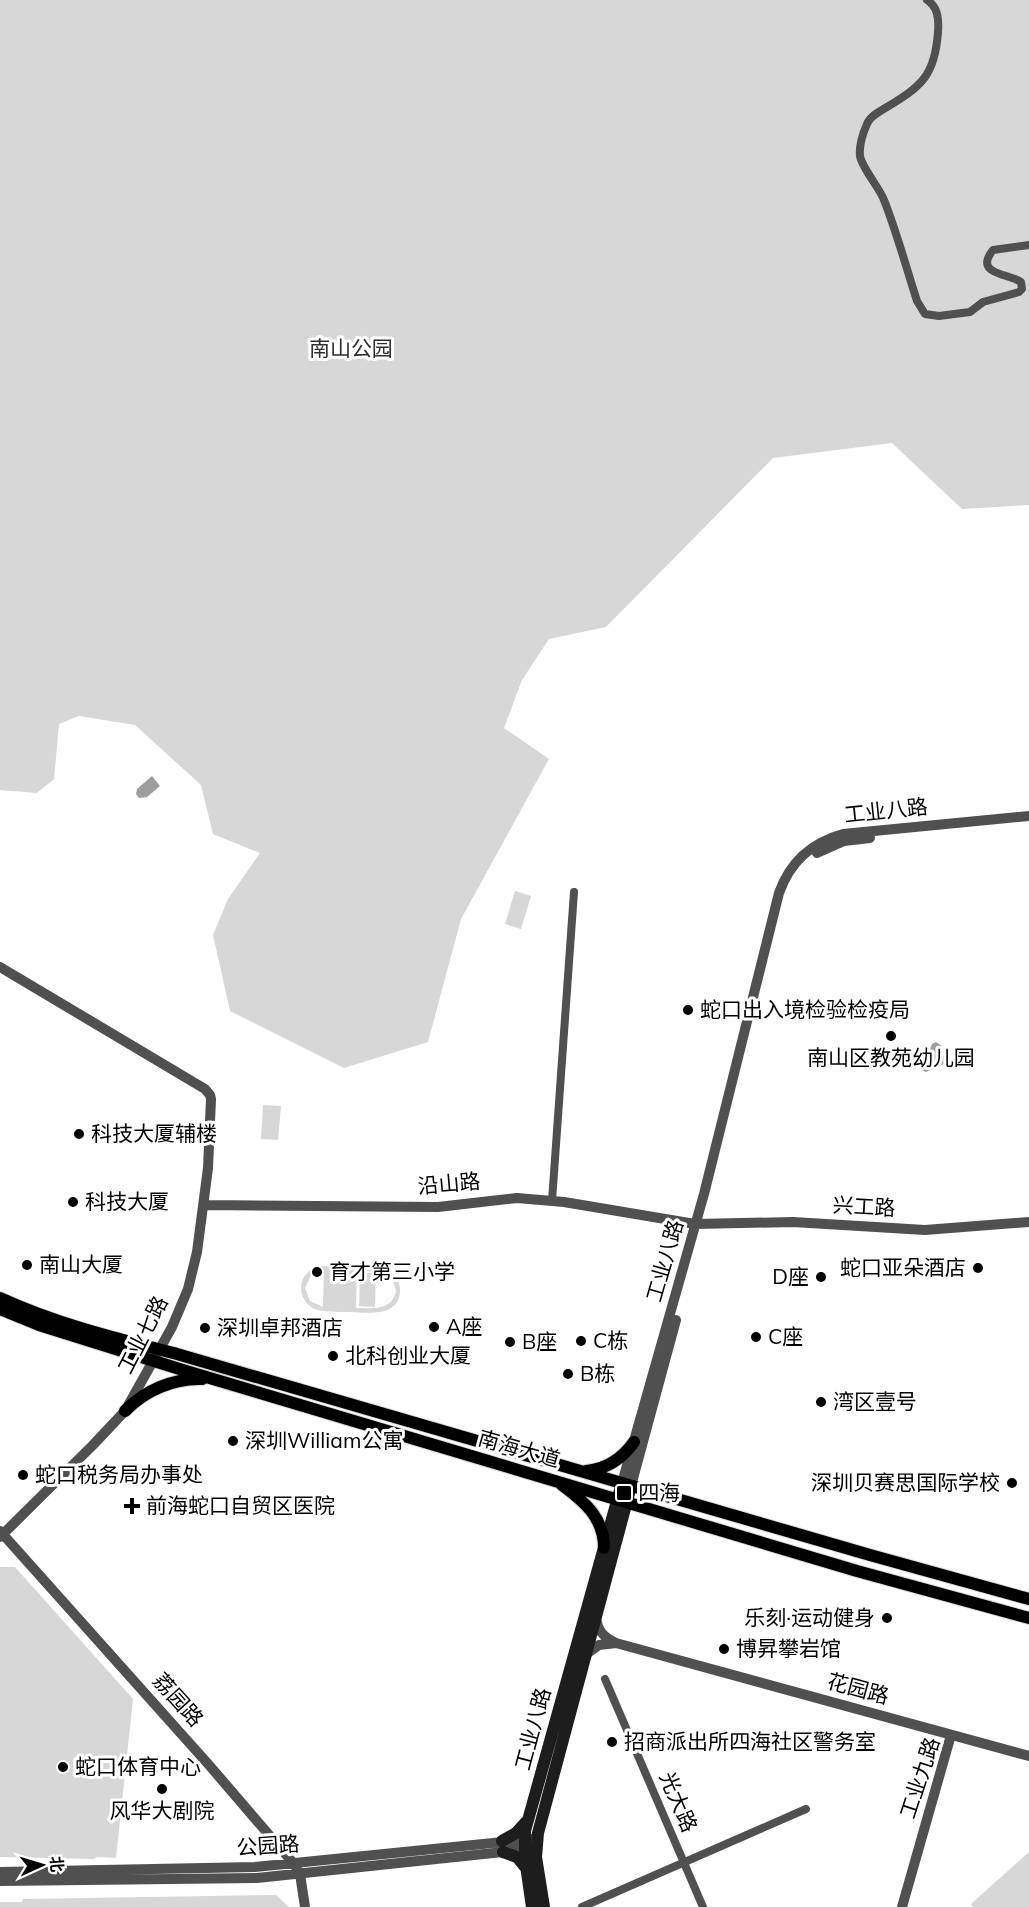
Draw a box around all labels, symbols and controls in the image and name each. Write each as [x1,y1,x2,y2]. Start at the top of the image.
park label: 南山公园 [309,335,393,361]
street label: 工业八路 [843,793,929,827]
place label: 蛇口出入境检验检疫局 [700,996,910,1022]
marker: 蛇口出入境检验检疫局 [681,1003,695,1017]
marker: 南山区教苑幼儿园 [884,1029,898,1043]
place label: 南山区教苑幼儿园 [807,1044,975,1070]
place label: 科技大厦辅楼 [91,1120,217,1146]
marker: 科技大厦辅楼 [72,1127,86,1141]
street label: 沿山路 [416,1167,481,1199]
place label: 科技大厦 [85,1188,169,1214]
street label: 兴工路 [832,1191,896,1221]
marker: 科技大厦 [66,1195,80,1209]
street label: 工业八路 [640,1217,688,1305]
place label: 南山大厦 [39,1251,123,1277]
place label: 蛇口亚朵酒店 [840,1254,966,1280]
marker: 南山大厦 [20,1258,34,1272]
place label: 育才第三小学 [329,1258,455,1284]
marker: 蛇口亚朵酒店 [971,1261,985,1275]
place label: D座 [772,1263,809,1289]
marker: 育才第三小学 [310,1265,324,1279]
marker: D座 [814,1270,828,1284]
street label: 工业七路 [111,1291,173,1378]
place label: A座 [446,1313,482,1339]
place label: 深圳卓邦酒店 [217,1314,343,1340]
marker: A座 [427,1320,441,1334]
marker: 深圳卓邦酒店 [198,1321,212,1335]
place label: C座 [768,1323,803,1349]
place label: C栋 [593,1327,628,1353]
place label: B座 [522,1328,557,1354]
marker: C座 [749,1330,763,1344]
marker: C栋 [574,1334,588,1348]
marker: B座 [503,1335,517,1349]
place label: 北科创业大厦 [345,1342,471,1368]
marker: 北科创业大厦 [326,1349,340,1363]
place label: B栋 [580,1360,615,1386]
marker: B栋 [561,1367,575,1381]
place label: 湾区壹号 [833,1388,917,1414]
marker: 湾区壹号 [814,1395,828,1409]
street label: 南海大道 [475,1424,563,1472]
place label: 深圳William公寓 [245,1427,403,1453]
marker: 深圳William公寓 [226,1434,240,1448]
place label: 蛇口税务局办事处 [35,1461,203,1487]
marker: 蛇口税务局办事处 [16,1468,30,1482]
place label: 深圳贝赛思国际学校 [811,1469,1000,1495]
marker: 深圳贝赛思国际学校 [1005,1476,1019,1490]
place label: 四海 [638,1479,680,1505]
marker: 四海 [615,1484,633,1502]
place label: 前海蛇口自贸区医院 [146,1492,335,1518]
marker: 前海蛇口自贸区医院 [123,1497,141,1515]
place label: 乐刻·运动健身 [744,1604,875,1630]
marker: 乐刻·运动健身 [880,1611,894,1625]
place label: 博昇攀岩馆 [736,1635,841,1661]
marker: 博昇攀岩馆 [717,1642,731,1656]
street label: 荔园路 [148,1667,209,1731]
street label: 花园路 [824,1667,892,1709]
street label: 工业八路 [509,1685,555,1773]
place label: 招商派出所四海社区警务室 [624,1728,876,1754]
street label: 工业九路 [894,1734,944,1822]
marker: 招商派出所四海社区警务室 [605,1735,619,1749]
place label: 蛇口体育中心 [75,1753,201,1779]
marker: 蛇口体育中心 [56,1760,70,1774]
street label: 光大路 [655,1768,703,1836]
marker: 风华大剧院 [155,1782,169,1796]
place label: 风华大剧院 [110,1797,215,1823]
street label: 公园路 [236,1830,300,1860]
north arrow [12,1835,72,1895]
text: 北 [46,1855,67,1873]

